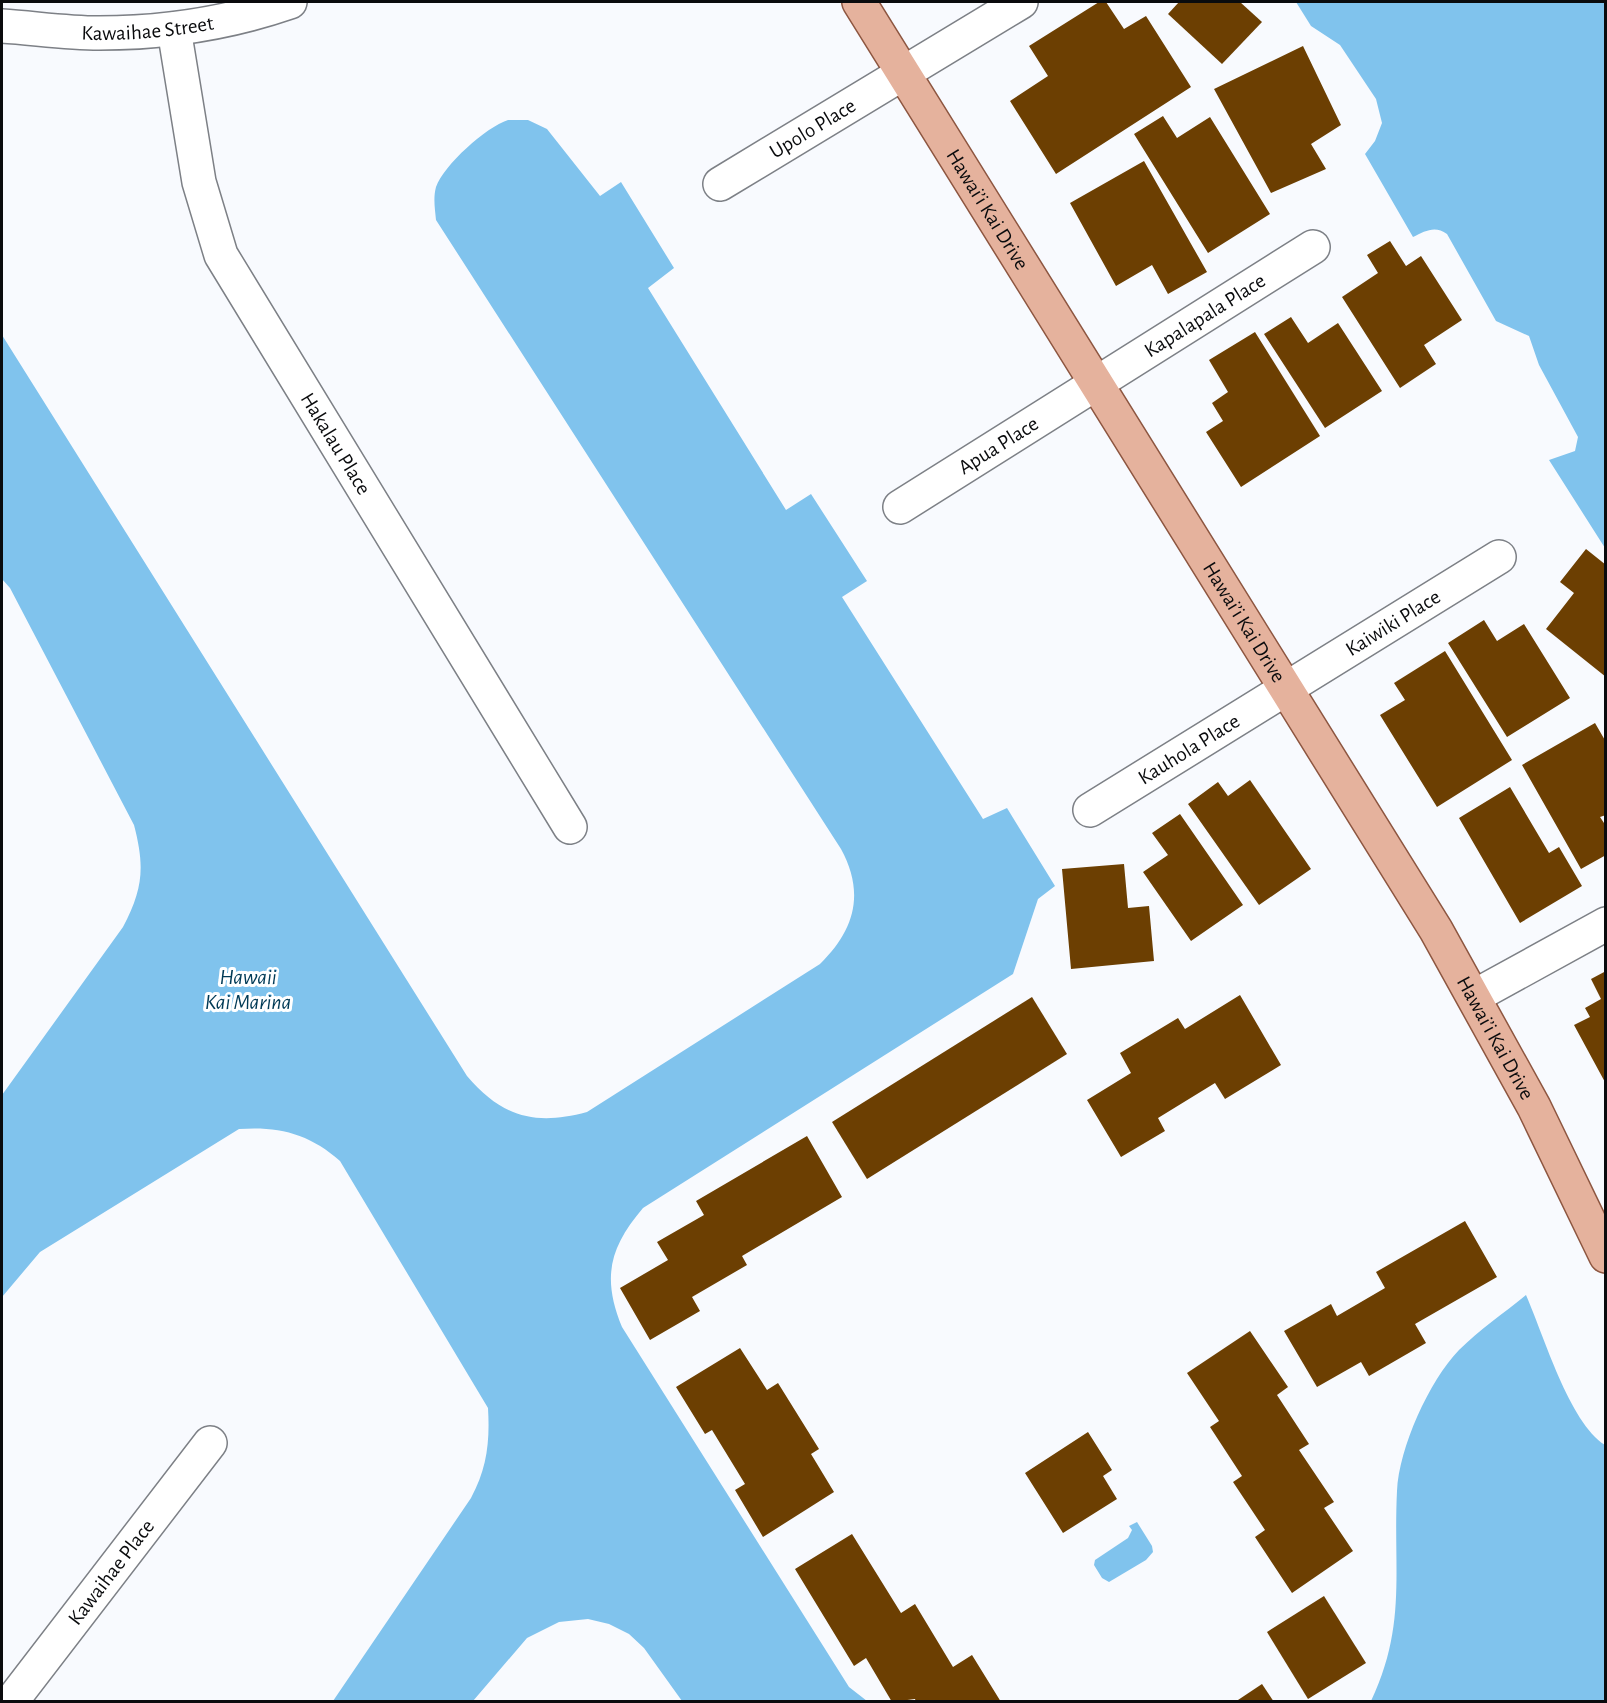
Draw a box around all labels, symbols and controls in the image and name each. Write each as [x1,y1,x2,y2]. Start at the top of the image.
street label: Kawaihae Street [81,12,216,44]
street label: Upolo Place [766,95,859,162]
street label: Hawai’i Kai Drive [942,146,1033,273]
street label: Kapalapala Place [1141,270,1269,361]
street label: Hakalau Place [297,389,374,498]
street label: Apua Place [955,413,1042,478]
street label: Hawai’i Kai Drive [1199,558,1289,686]
street label: Kaiwiki Place [1342,586,1444,660]
street label: Kauhola Place [1135,710,1243,789]
water label: Hawaii Kai Marina [205,966,291,1013]
street label: Hawai’i Kai Drive [1453,973,1538,1103]
street label: Kawaihae Place [64,1516,158,1629]

